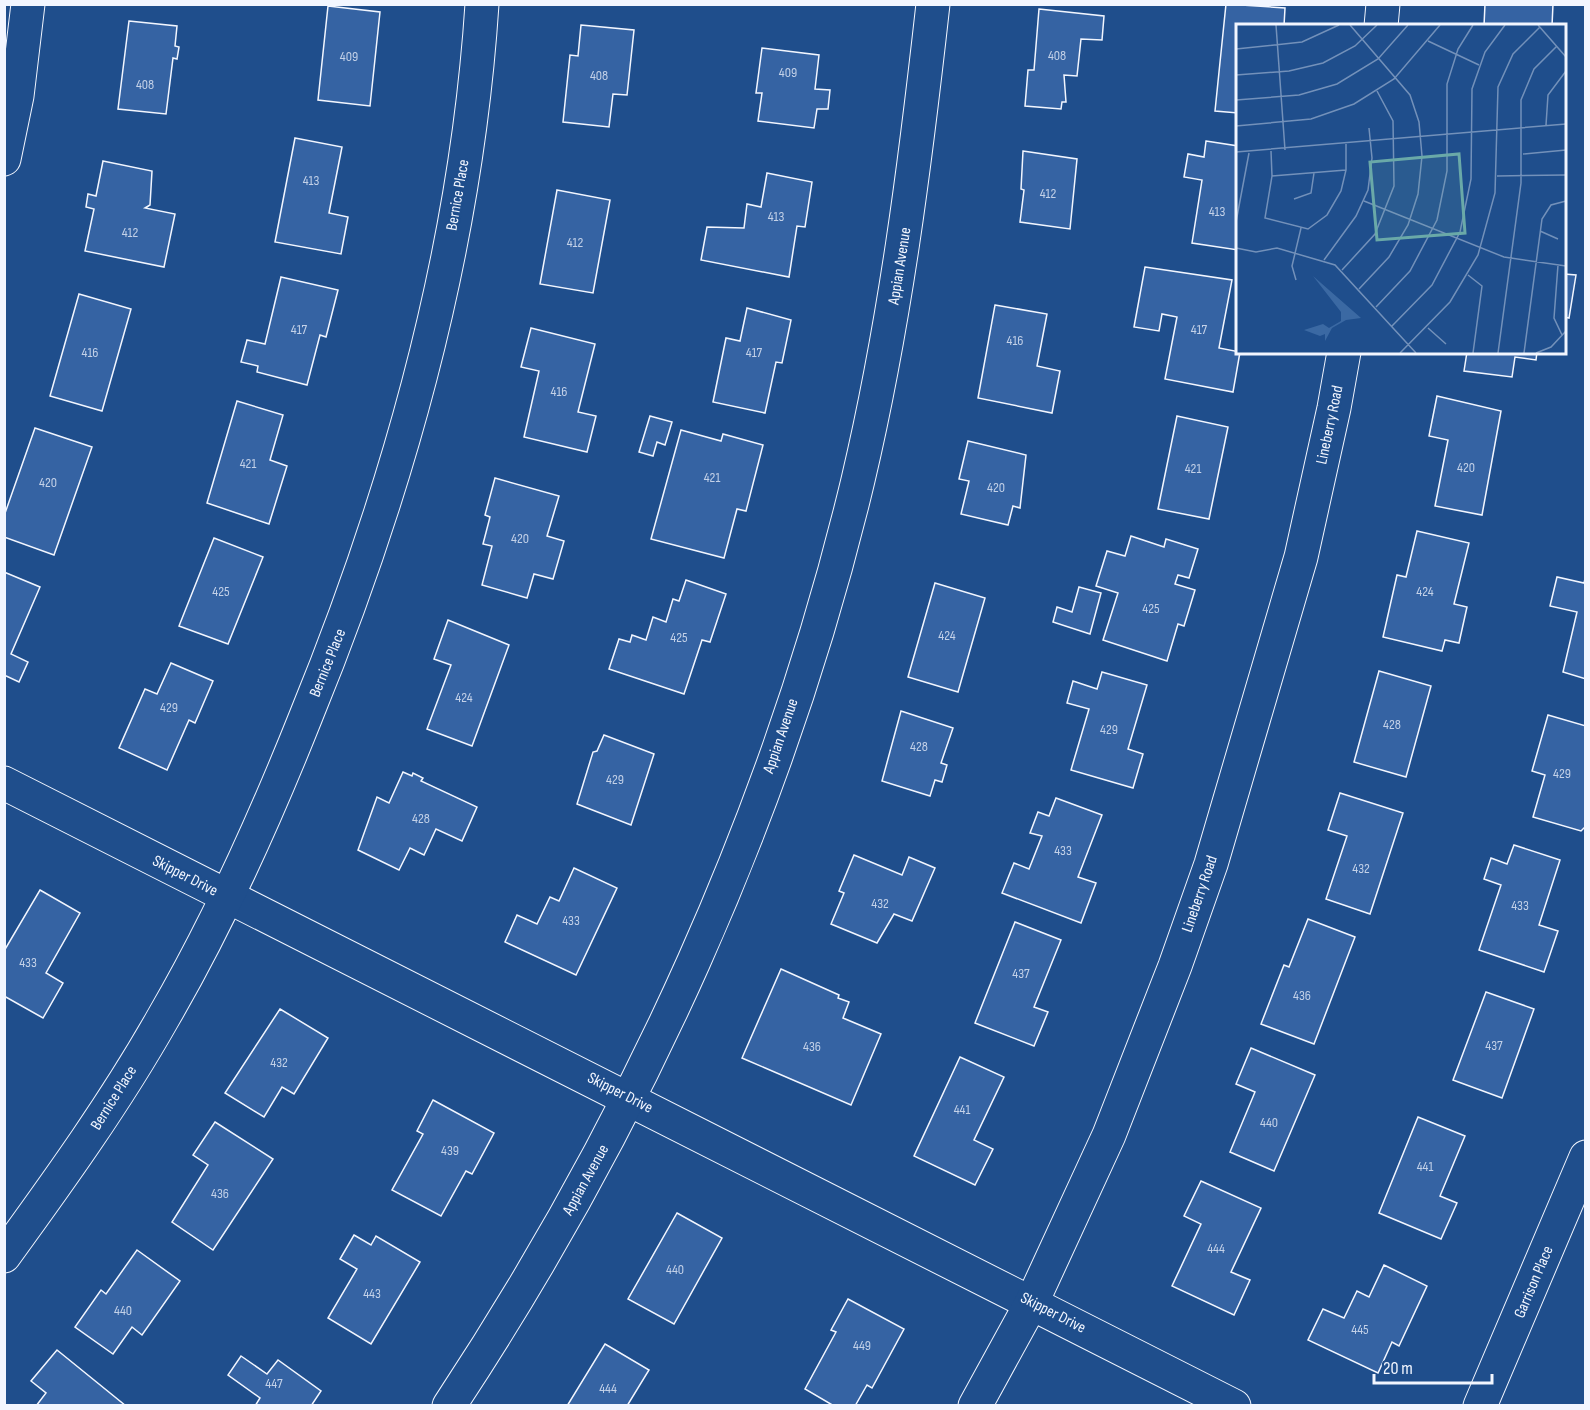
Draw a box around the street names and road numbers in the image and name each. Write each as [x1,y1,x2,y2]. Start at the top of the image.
street label: Bernice Place [442,158,474,232]
street label: Appian Avenue [884,226,915,307]
street label: Lineberry Road [1312,384,1348,466]
street label: Bernice Place [306,626,350,700]
street label: Appian Avenue [759,696,803,777]
street label: Skipper Drive [149,851,221,901]
street label: Lineberry Road [1178,853,1222,935]
street label: Bernice Place [87,1062,141,1134]
street label: Skipper Drive [584,1068,656,1118]
street label: Appian Avenue [558,1141,613,1220]
street label: Garrison Place [1510,1243,1558,1321]
street label: Skipper Drive [1017,1288,1089,1338]

